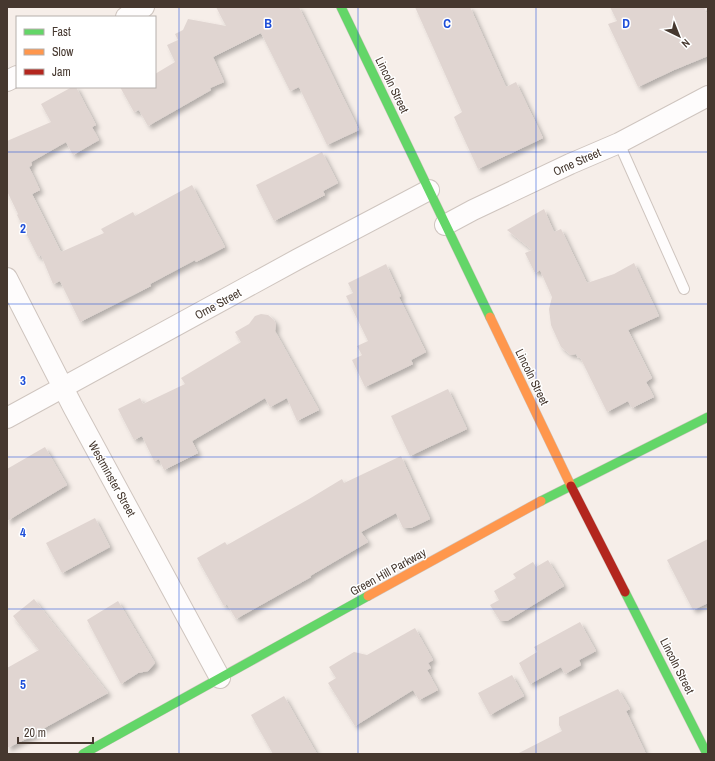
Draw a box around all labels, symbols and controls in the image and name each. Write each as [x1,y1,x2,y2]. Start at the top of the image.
text: B [264,15,272,32]
text: C [443,15,451,32]
text: D [622,15,630,32]
legend [16,16,156,88]
north arrow [659,16,699,56]
text: Fast [52,24,71,40]
text: N [679,36,693,51]
text: Slow [52,44,74,60]
street label: Lincoln Street [371,54,413,116]
text: Jam [52,64,71,80]
street label: Orne Street [551,144,604,180]
text: 2 [20,220,26,237]
street label: Orne Street [192,285,244,323]
street label: Lincoln Street [511,346,553,408]
text: 3 [20,372,26,389]
street label: Westminster Street [85,438,139,520]
text: 4 [20,524,26,541]
street label: Green Hill Parkway [347,544,429,600]
street label: Lincoln Street [656,635,698,697]
text: 5 [20,676,26,693]
scale bar [18,719,93,745]
text: 20 m [24,725,46,741]

